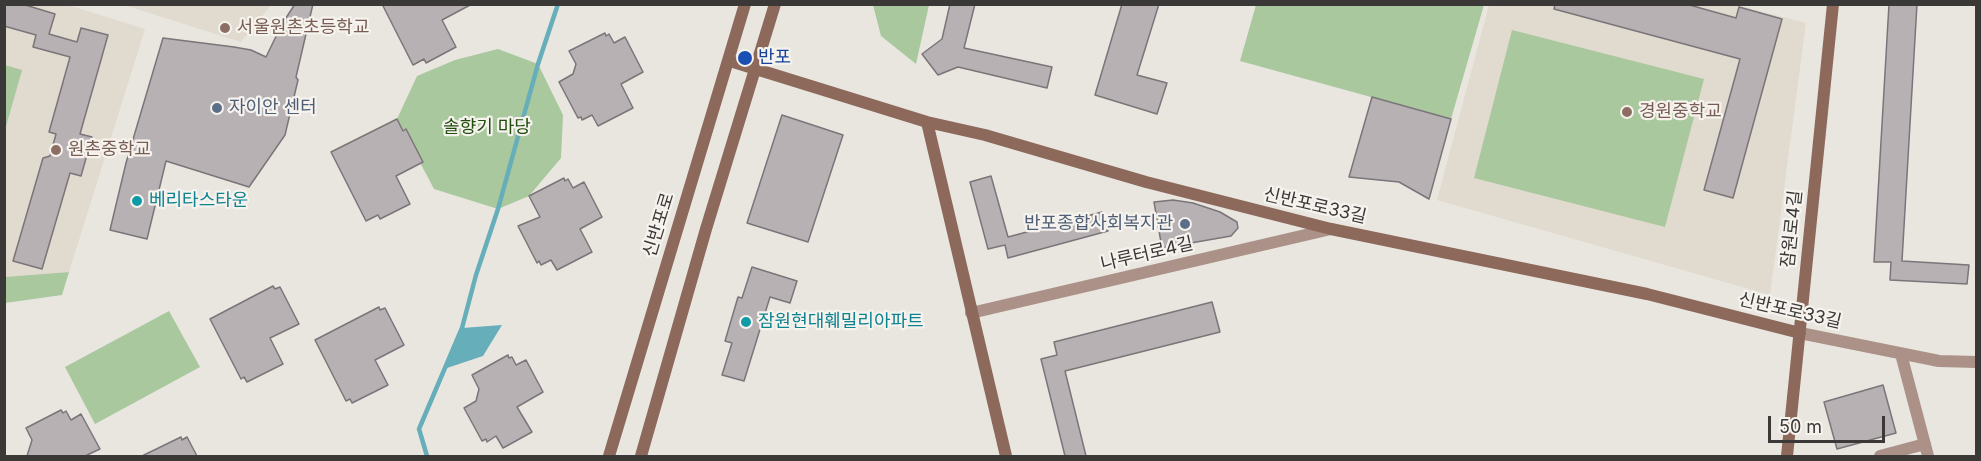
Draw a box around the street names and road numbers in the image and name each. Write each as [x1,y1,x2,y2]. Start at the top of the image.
street label: 신반포로33길 [1261,184,1369,228]
street label: 잠원로4길 [1777,189,1807,269]
street label: 신반포로 [639,190,679,260]
street label: 나루터로4길 [1099,233,1195,275]
street label: 신반포로33길 [1736,289,1844,333]

